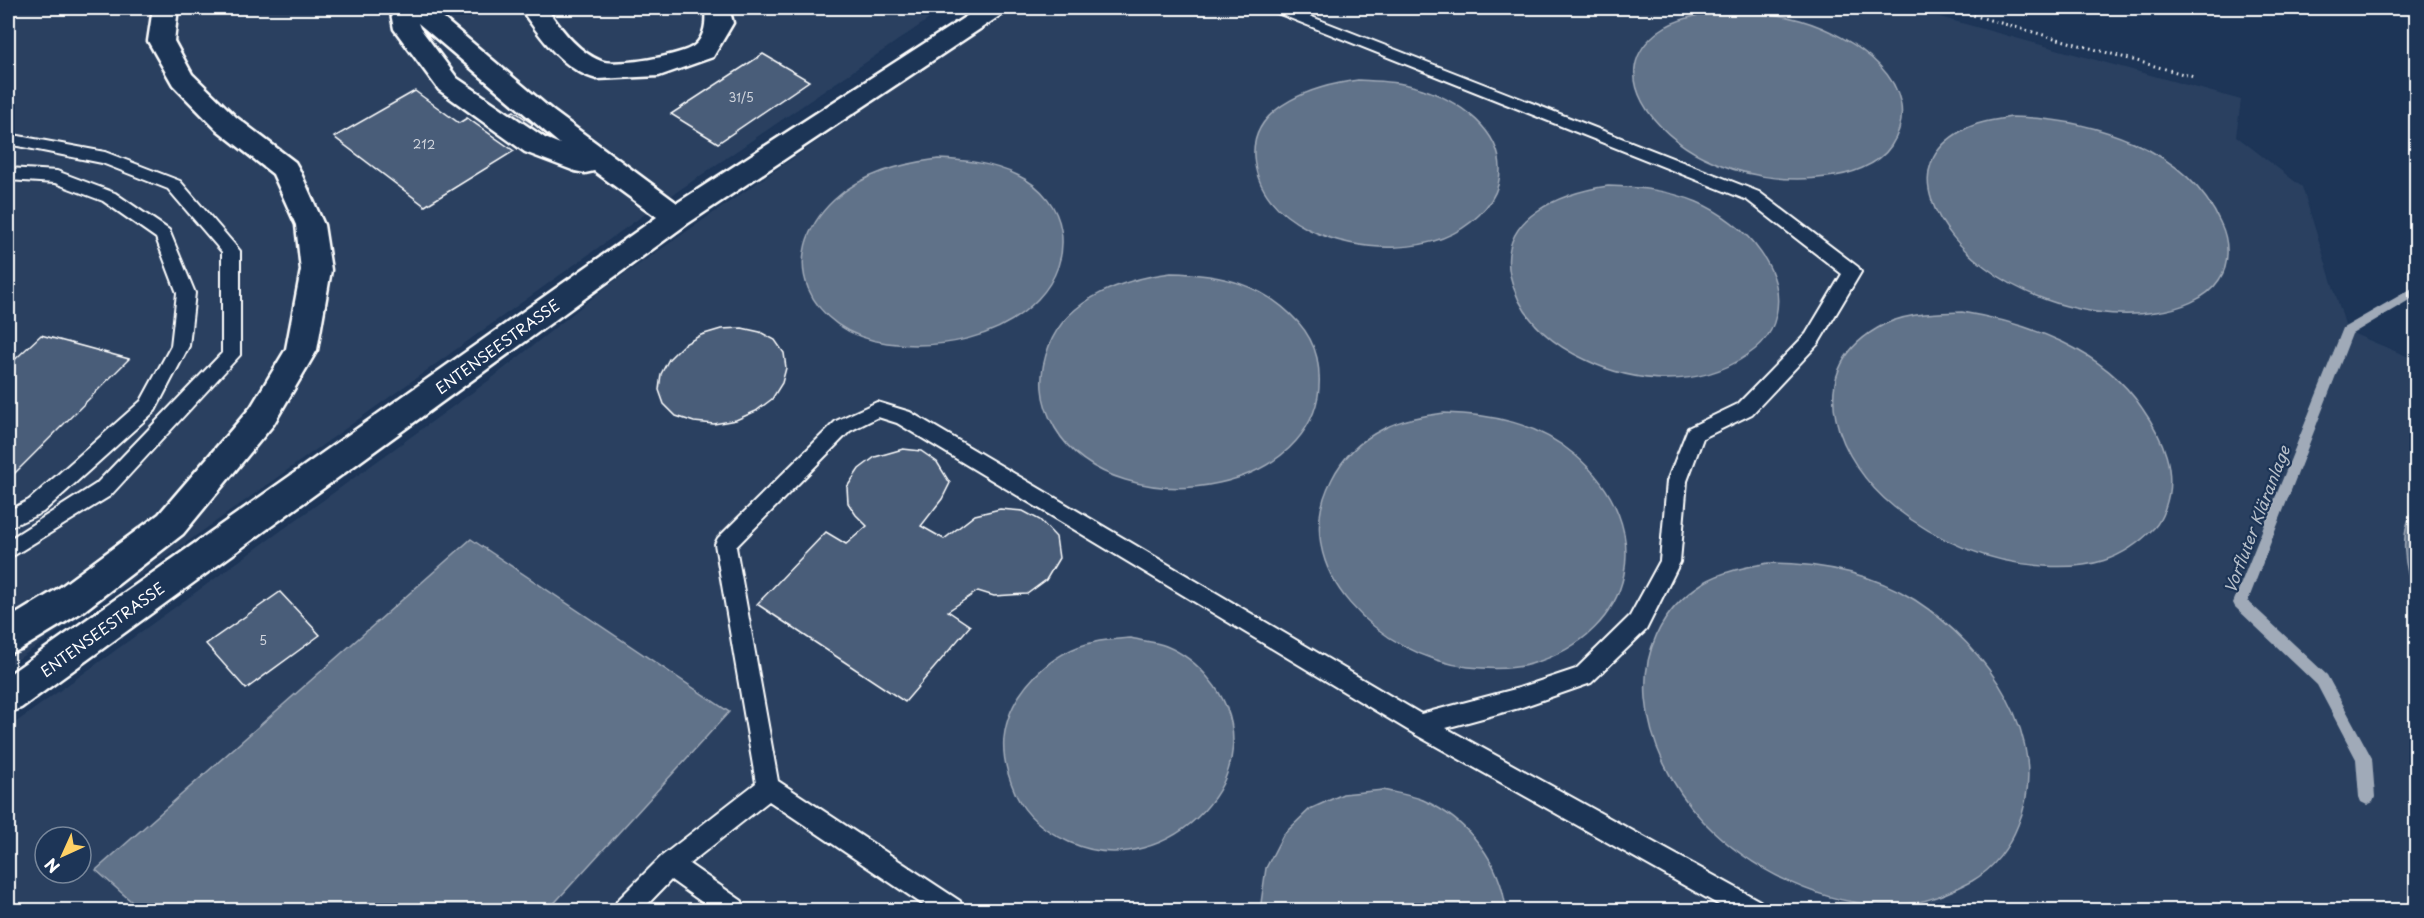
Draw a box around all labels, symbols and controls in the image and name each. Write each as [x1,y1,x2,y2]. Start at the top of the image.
house number: 31/5 [728,88,754,106]
house number: 212 [413,135,435,153]
street label: ENTENSEESTRASSE [430,293,564,399]
water label: Vorfluter Kläranlage [2217,441,2296,596]
street label: ENTENSEESTRASSE [35,576,169,682]
house number: 5 [259,631,267,649]
north arrow [33,825,93,885]
text: N [39,853,65,879]

